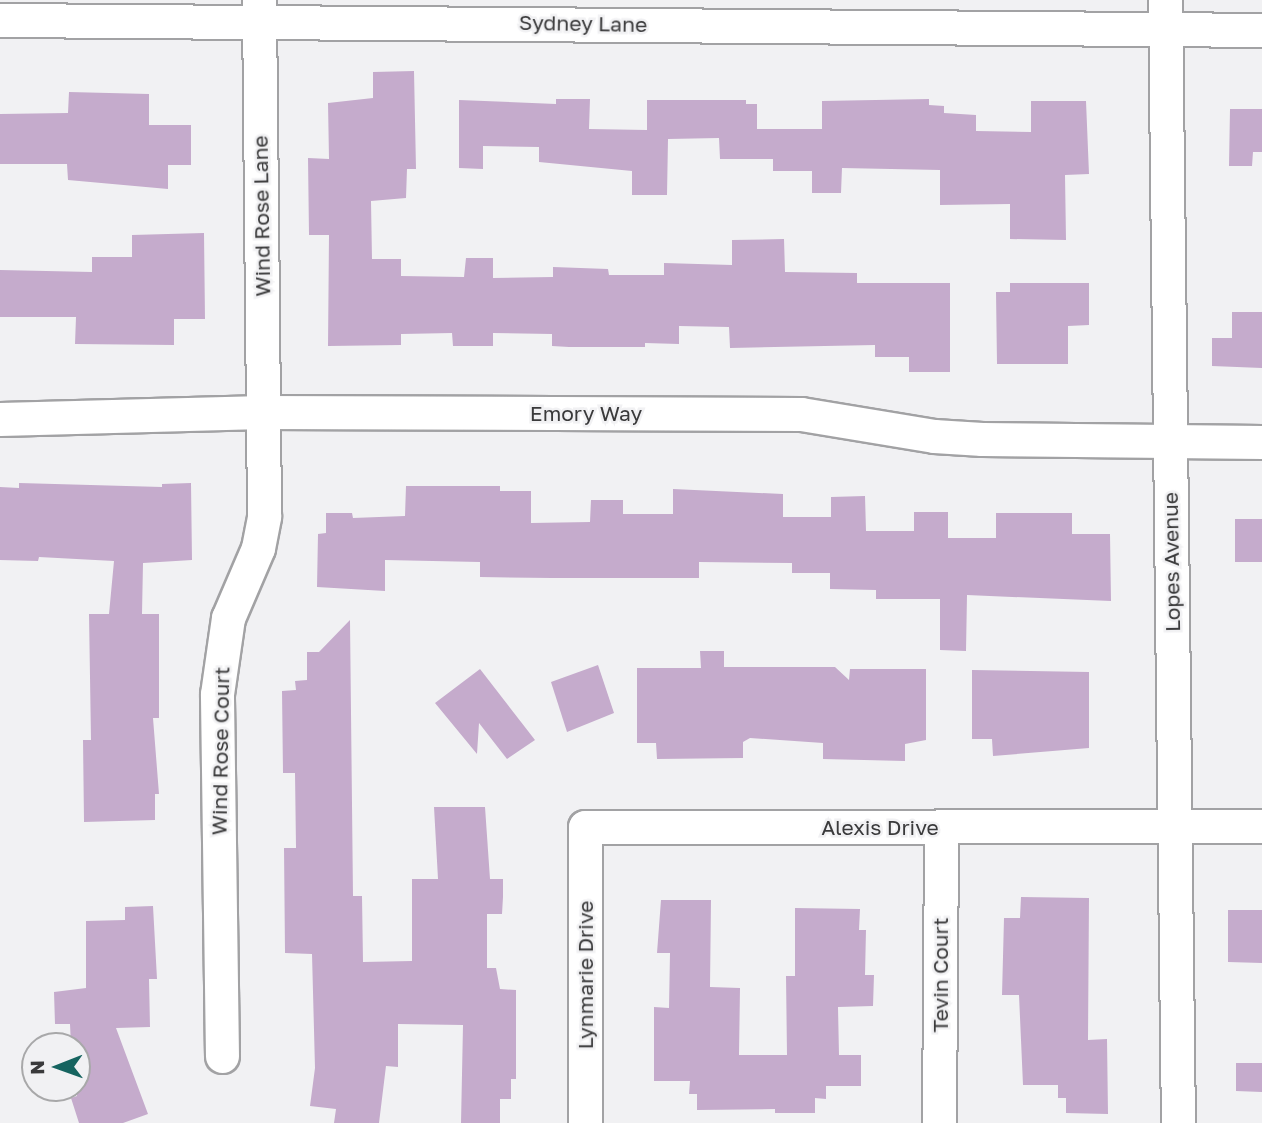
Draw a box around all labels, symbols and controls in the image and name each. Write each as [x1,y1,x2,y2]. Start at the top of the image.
street label: Sydney Lane [519,9,647,37]
street label: Wind Rose Lane [247,135,275,297]
street label: Emory Way [530,400,642,426]
street label: Lopes Avenue [1157,492,1185,632]
street label: Wind Rose Court [206,666,234,836]
street label: Alexis Drive [821,814,939,840]
street label: Lynmarie Drive [572,901,598,1049]
street label: Tevin Court [927,917,953,1033]
north arrow [21,1032,91,1102]
text: N [25,1060,48,1075]

